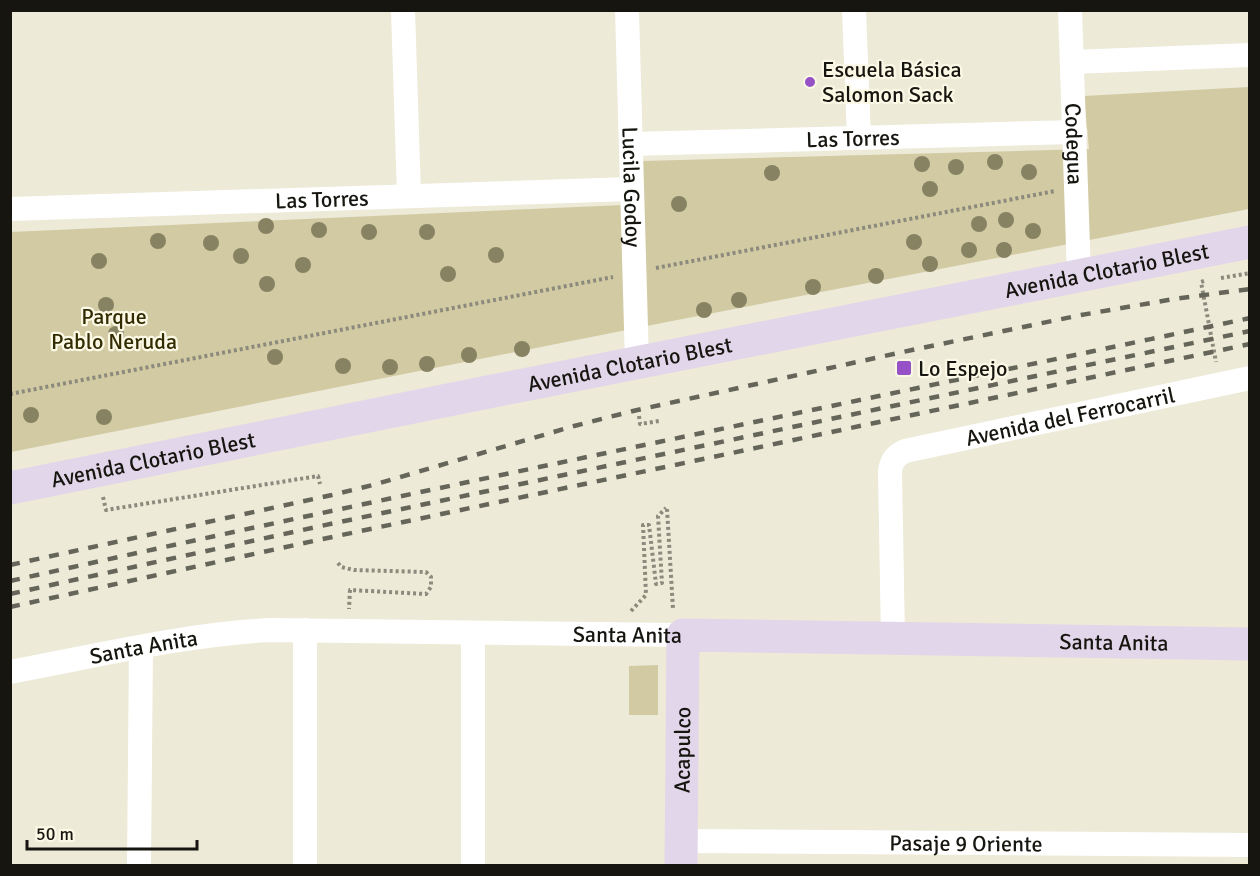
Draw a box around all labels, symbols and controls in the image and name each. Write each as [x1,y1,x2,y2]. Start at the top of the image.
place label: Escuela Básica Salomon Sack [822,56,962,108]
marker: Escuela Básica Salomon Sack [803,75,817,89]
street label: Codegua [1060,102,1089,185]
street label: Las Torres [806,123,900,153]
street label: Lucila Godoy [617,126,647,248]
street label: Las Torres [275,184,369,214]
street label: Avenida Clotario Blest [1002,237,1211,304]
park label: Parque Pablo Neruda [51,303,177,355]
street label: Avenida Clotario Blest [525,331,735,397]
place label: Lo Espejo [918,355,1008,382]
marker: Lo Espejo [895,359,913,377]
street label: Avenida del Ferrocarril [963,381,1177,451]
street label: Avenida Clotario Blest [49,425,258,493]
street label: Santa Anita [573,620,682,648]
street label: Santa Anita [87,624,199,670]
street label: Santa Anita [1059,627,1169,656]
street label: Acapulco [668,707,696,793]
scale bar [27,813,196,851]
text: 50 m [36,823,74,845]
street label: Pasaje 9 Oriente [889,829,1043,857]

